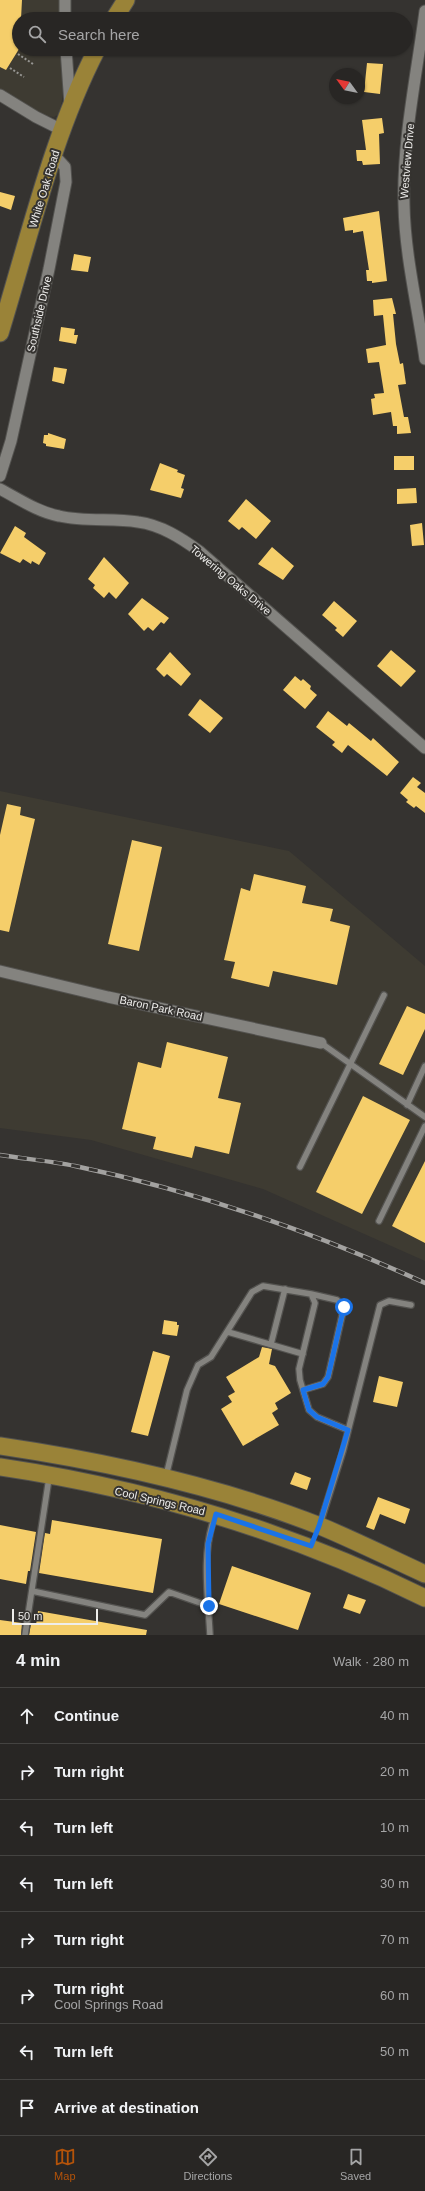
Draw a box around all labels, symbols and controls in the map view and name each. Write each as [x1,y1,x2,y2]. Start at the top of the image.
search box [12,12,413,56]
icon: search [26,23,48,45]
text: Search here [58,26,140,43]
north arrow [329,68,365,104]
street label: Westview Drive [398,123,416,199]
street label: White Oak Road [26,149,62,229]
street label: Southside Drive [24,275,54,353]
street label: Towering Oaks Drive [188,543,274,617]
street label: Baron Park Road [118,993,204,1023]
route start [335,1298,353,1316]
street label: Cool Springs Road [114,1485,206,1517]
route end [200,1597,218,1615]
scale bar [12,1607,98,1626]
text: 50 m [18,1610,42,1622]
text: 4 min [16,1651,60,1670]
text: Walk · 280 m [333,1654,409,1669]
icon: ahead [16,1705,38,1727]
text: Continue [54,1707,119,1724]
text: 40 m [380,1708,409,1723]
icon: right [16,1761,38,1783]
text: Turn right [54,1763,124,1780]
text: 20 m [380,1764,409,1779]
icon: left [16,1817,38,1839]
text: Turn left [54,1819,113,1836]
text: 10 m [380,1820,409,1835]
icon: left [16,1873,38,1895]
text: Turn left [54,1875,113,1892]
text: 30 m [380,1876,409,1891]
icon: right [16,1929,38,1951]
text: Turn right [54,1931,124,1948]
text: 70 m [380,1932,409,1947]
text: Turn right [54,1980,124,1997]
icon: right [16,1985,38,2007]
text: 60 m [380,1988,409,2003]
text: Cool Springs Road [54,1997,163,2012]
icon: left [16,2041,38,2063]
text: Turn left [54,2043,113,2060]
text: 50 m [380,2044,409,2059]
icon: arrive [16,2097,38,2119]
text: Arrive at destination [54,2099,199,2116]
tab: Map [54,2146,76,2182]
tab: Directions [183,2146,232,2182]
tab: Saved [340,2146,371,2182]

